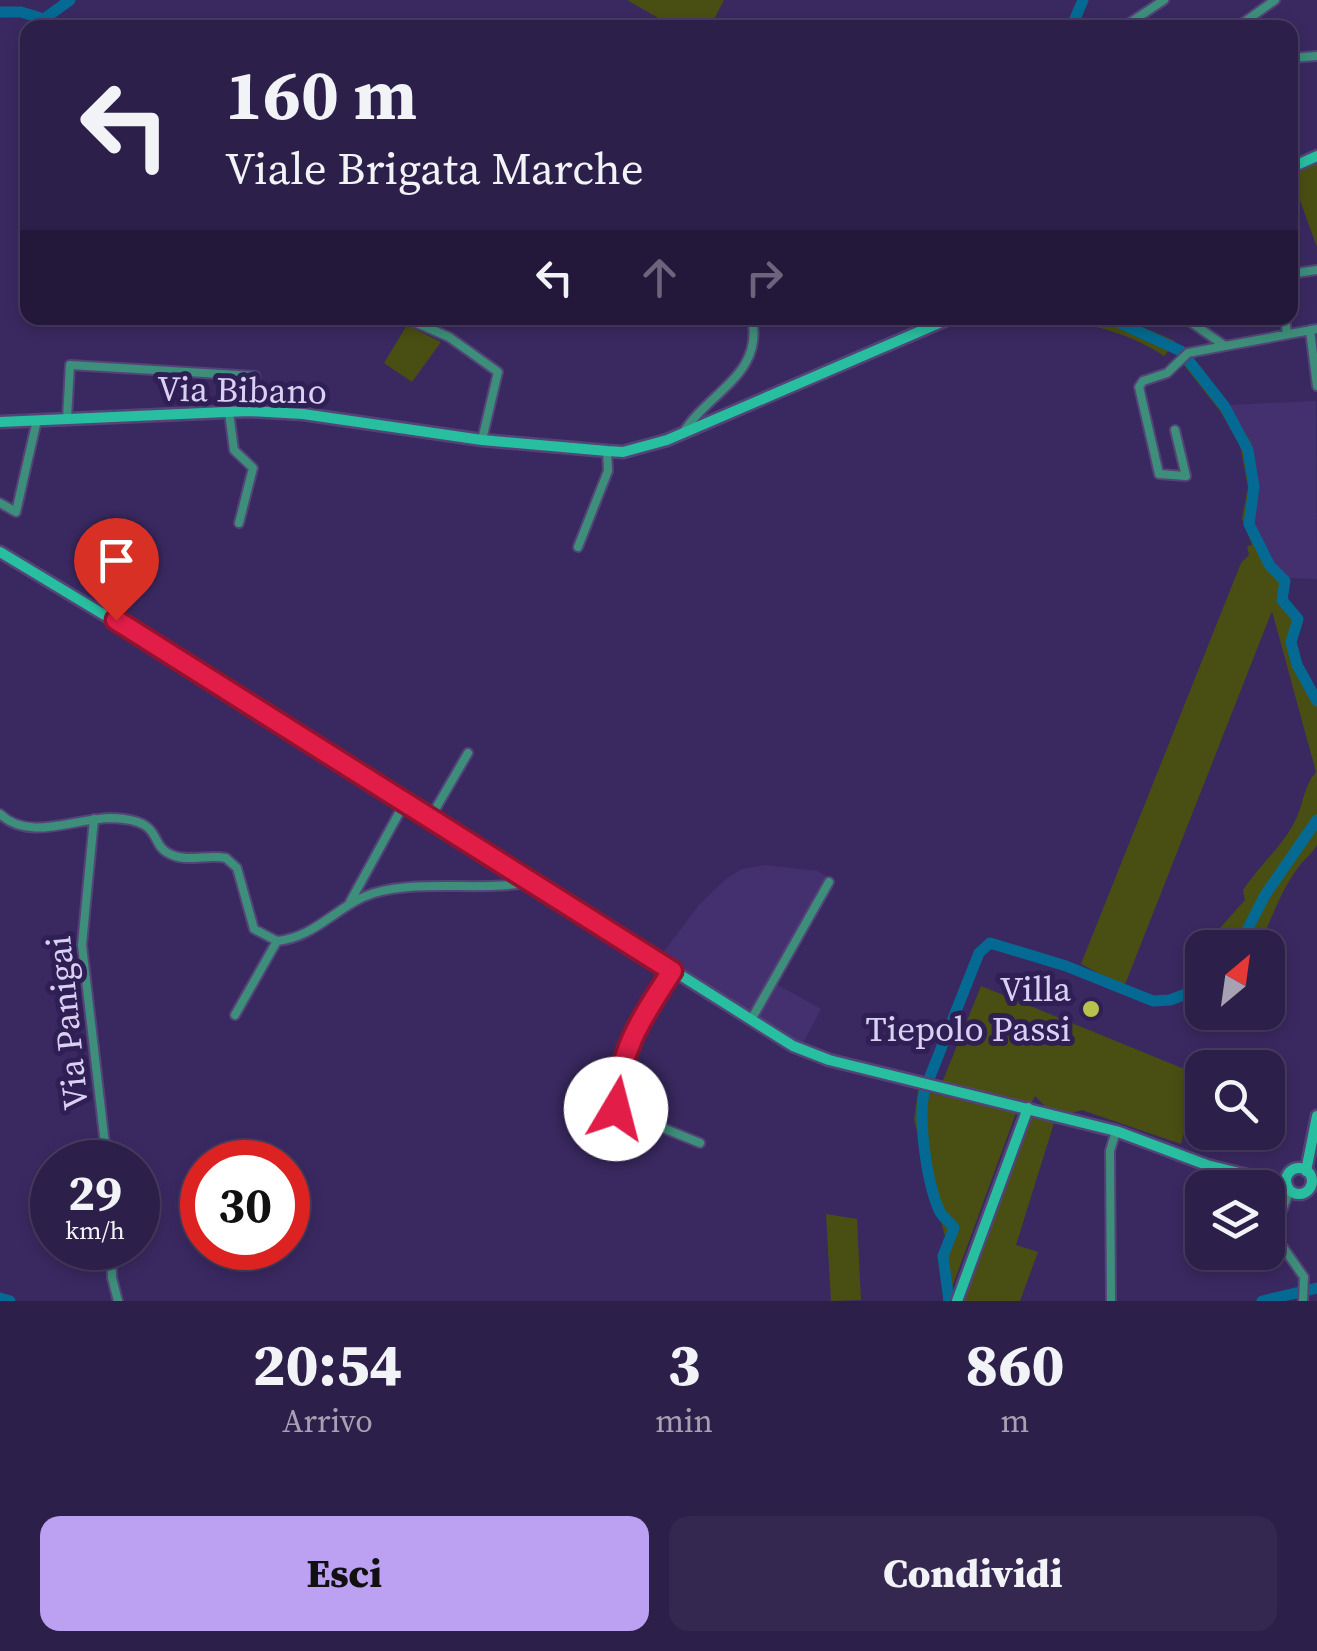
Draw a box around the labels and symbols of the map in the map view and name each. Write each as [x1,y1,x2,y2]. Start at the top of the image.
street label: Via Bibano [157,365,327,415]
pin [74,518,159,621]
north arrow [1185,930,1285,1030]
street label: Via Panigai [34,934,100,1112]
place label: Villa Tiepolo Passi [866,965,1071,1053]
marker: Villa Tiepolo Passi [1080,998,1102,1020]
position arrow [564,1057,668,1161]
speed limit sign: 30 [180,1140,310,1270]

